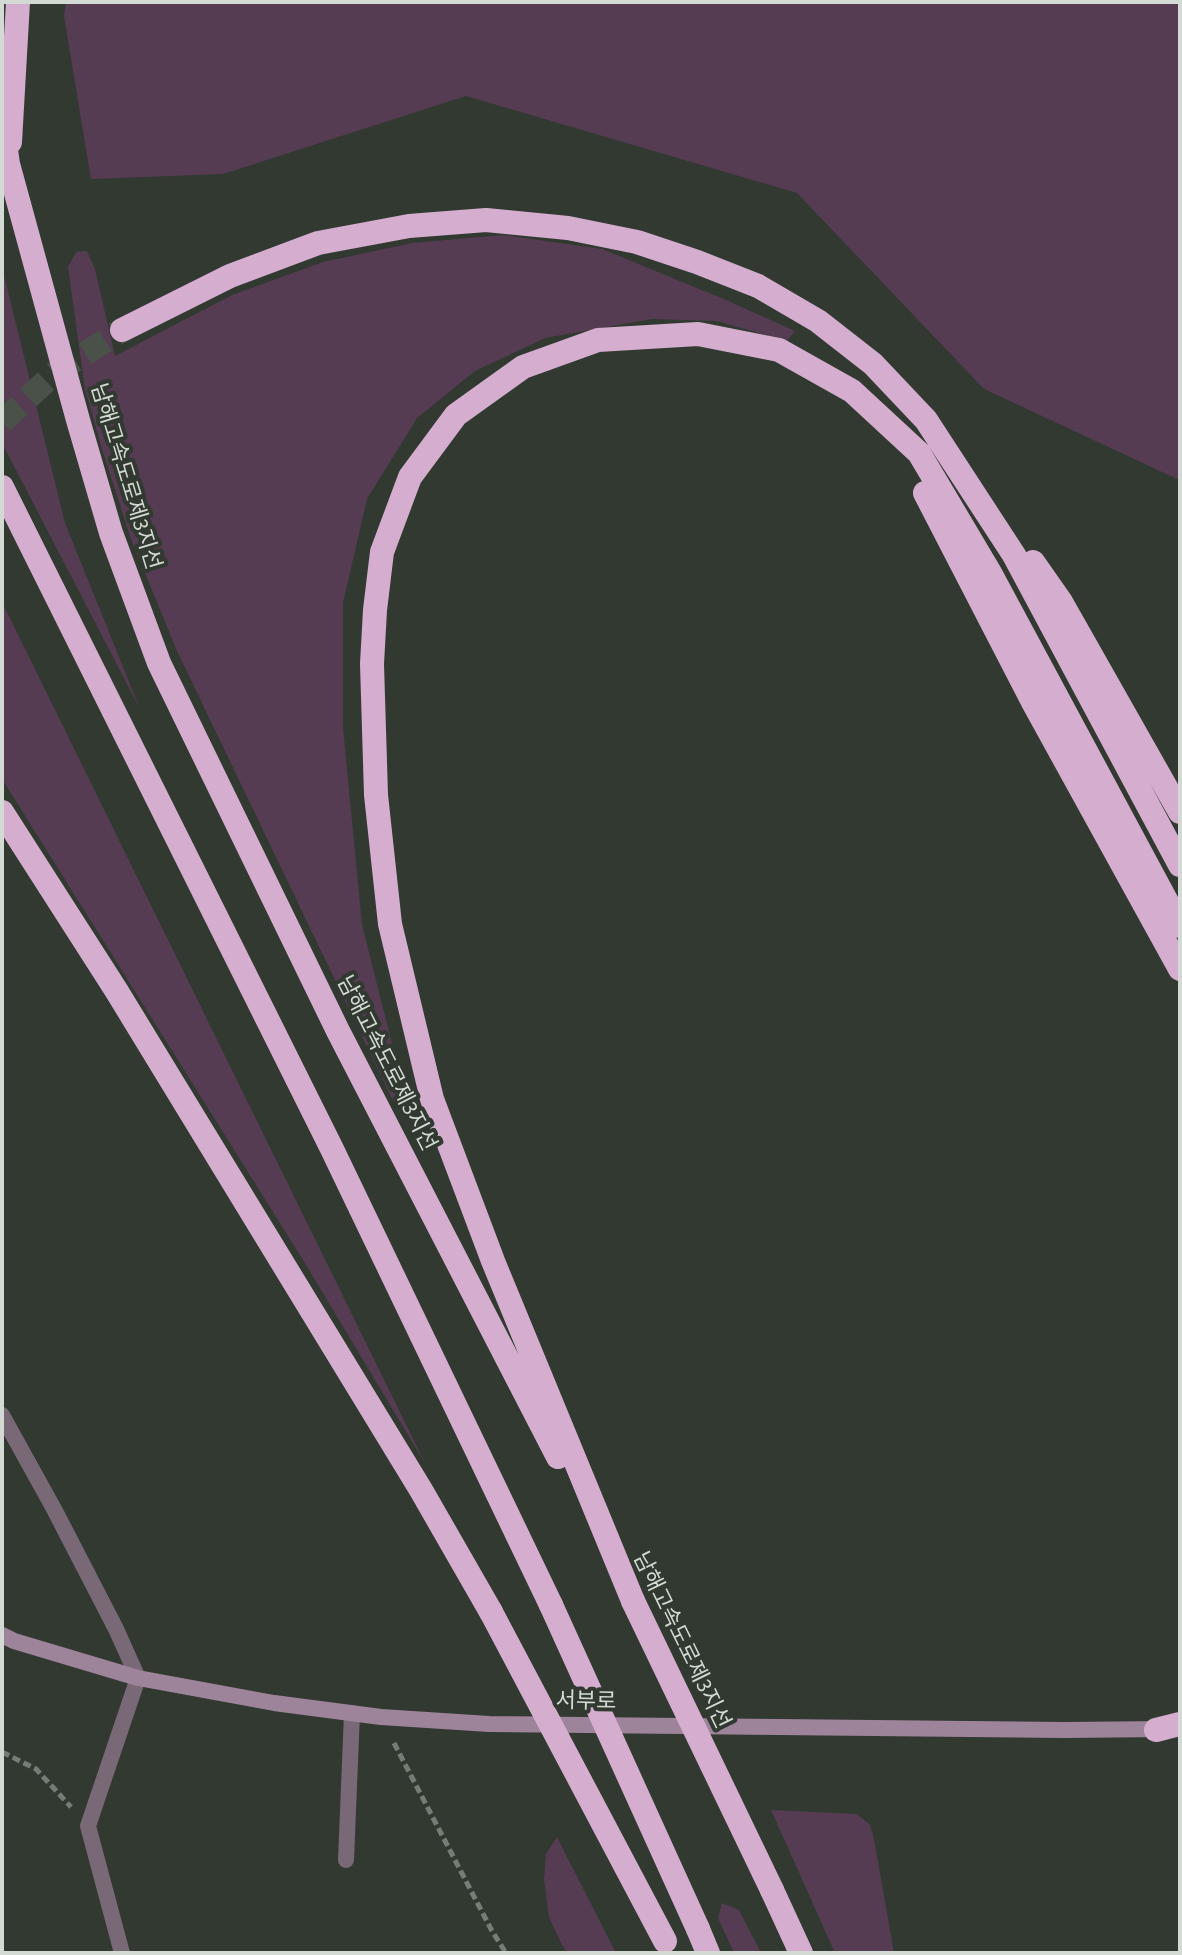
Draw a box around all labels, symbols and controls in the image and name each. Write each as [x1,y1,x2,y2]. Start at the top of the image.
street label: 남해고속도로제3지선 [83,381,165,573]
street label: 남해고속도로제3지선 [329,972,441,1156]
street label: 남해고속도로제3지선 [626,1548,734,1734]
street label: 서부로 [555,1689,617,1717]

